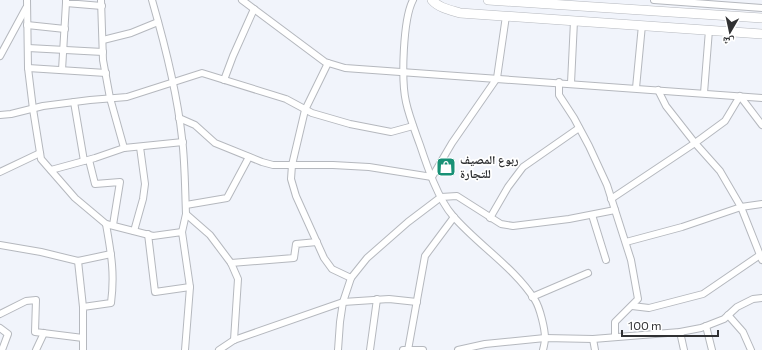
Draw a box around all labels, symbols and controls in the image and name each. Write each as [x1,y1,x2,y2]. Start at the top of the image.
north arrow [710,12,750,52]
text: ش [721,33,735,50]
place label: ربوع المصيف للتجارة [460,152,519,181]
shop icon: ربوع المصيف للتجارة [435,156,457,178]
scale bar [622,312,718,338]
text: 100 m [628,318,662,332]

